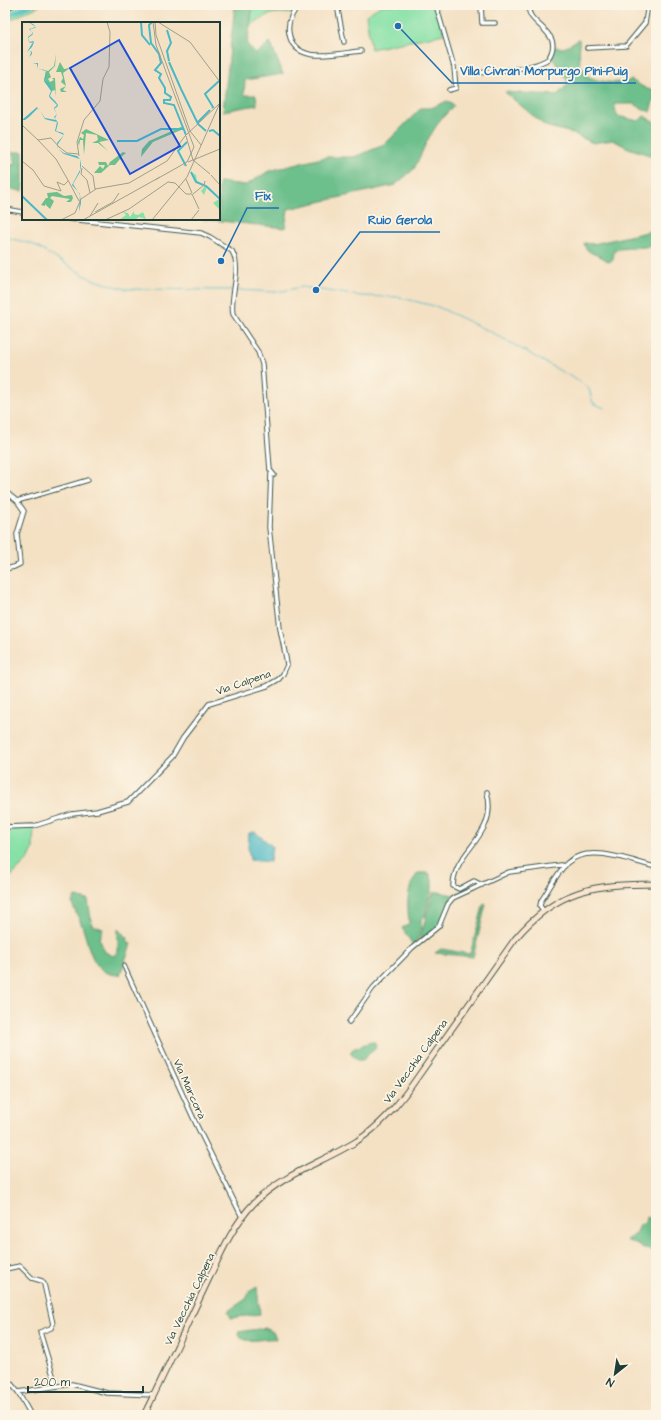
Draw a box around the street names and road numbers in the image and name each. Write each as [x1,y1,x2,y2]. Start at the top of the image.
street label: Via Calpena [214,666,273,699]
street label: Via Vecchia Calpena [380,1016,451,1106]
street label: Via Marcorà [170,1057,210,1122]
street label: Via Vecchia Calpena [161,1250,218,1348]

